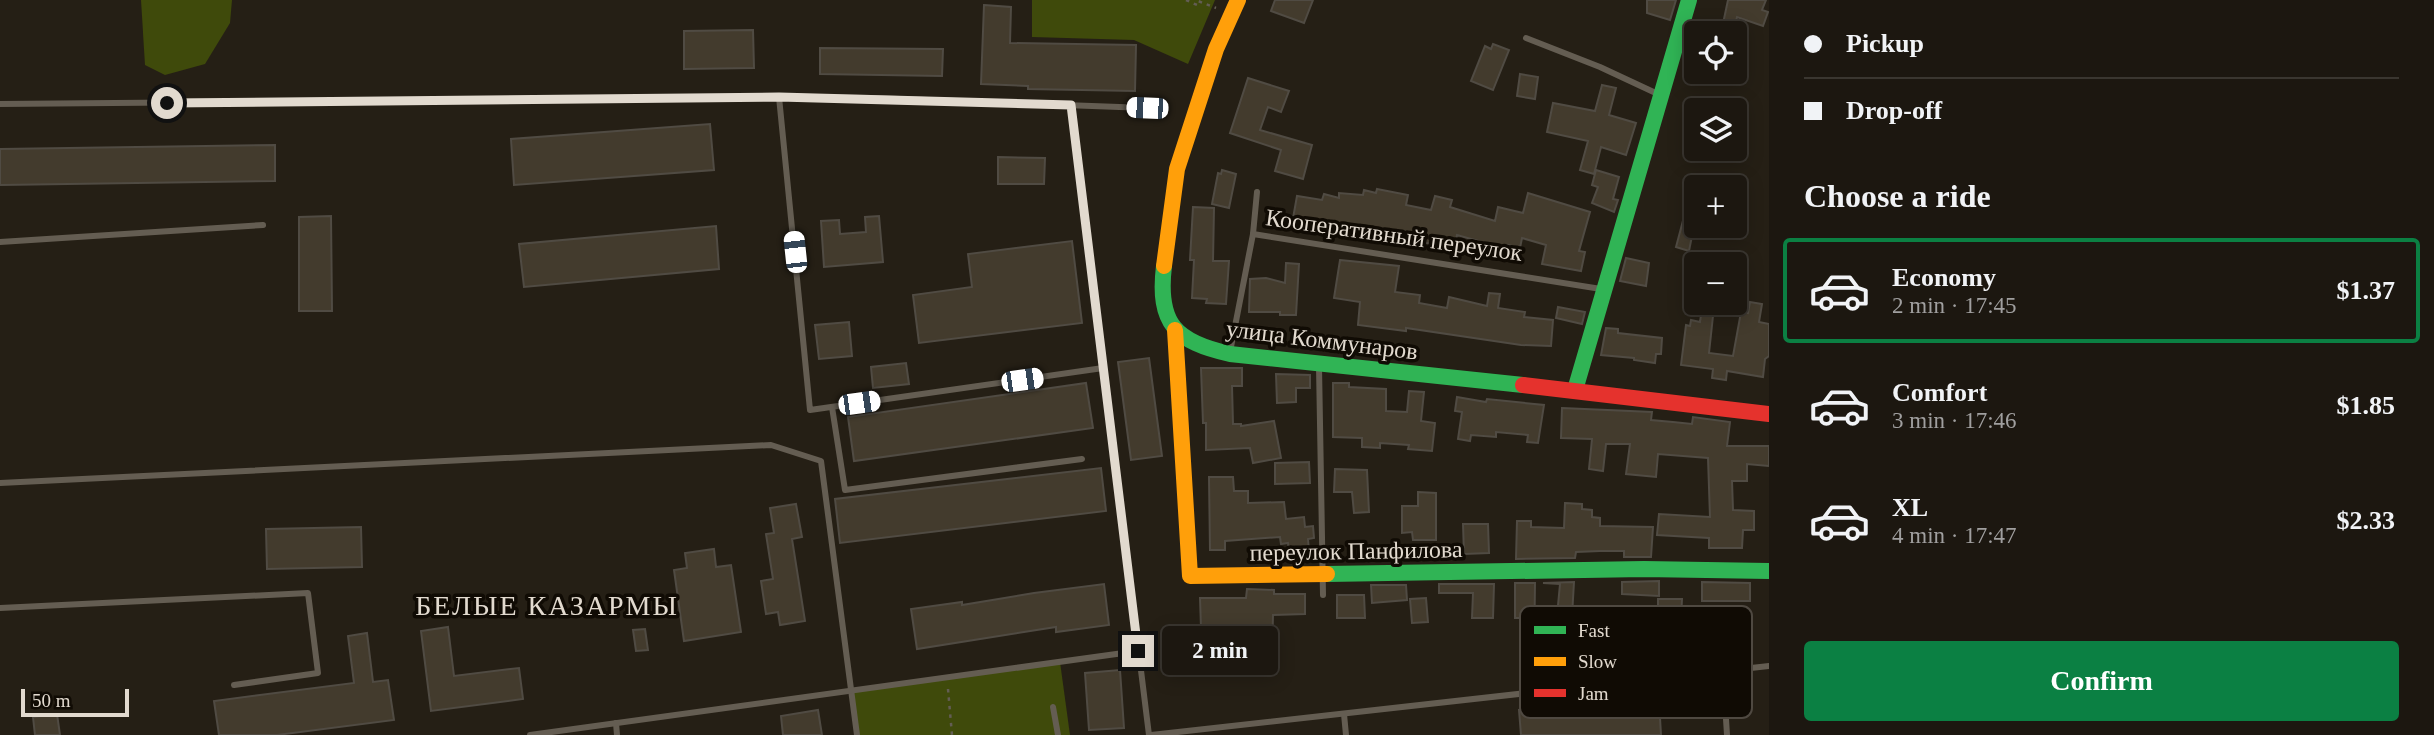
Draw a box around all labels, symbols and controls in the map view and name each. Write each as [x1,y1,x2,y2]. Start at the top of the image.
map controls [1684,21,1747,315]
button: locate [1684,21,1747,84]
text: Pickup [1846,29,1924,58]
route start [151,87,183,119]
text: Drop-off [1846,96,1942,125]
car [1126,97,1169,119]
button: layers [1684,98,1747,161]
button: + [1684,175,1747,238]
text: Choose a ride [1804,178,1991,214]
street label: Кооперативный переулок [1264,204,1524,266]
car [783,230,808,274]
button: − [1684,252,1747,315]
icon: car [1808,259,1871,322]
text: Economy [1892,263,1996,292]
text: $1.37 [2337,276,2395,305]
text: 2 min · 17:45 [1892,293,2017,318]
street label: улица Коммунаров [1225,315,1419,365]
car [1000,367,1045,393]
icon: car [1808,374,1871,437]
text: Comfort [1892,378,1987,407]
car [837,390,882,416]
text: $1.85 [2337,391,2395,420]
text: 3 min · 17:46 [1892,408,2017,433]
icon: car [1808,489,1871,552]
text: XL [1892,493,1928,522]
text: $2.33 [2337,506,2395,535]
text: 4 min · 17:47 [1892,523,2017,548]
street label: переулок Панфилова [1249,536,1463,566]
district label: БЕЛЫЕ КАЗАРМЫ [415,590,679,621]
legend [1520,606,1752,718]
text: Fast [1578,620,1610,641]
callout: 2 min [1162,626,1278,676]
route end [1122,635,1154,667]
text: 2 min [1192,638,1248,663]
button: Confirm [1804,641,2399,721]
text: Slow [1578,651,1617,672]
text: Jam [1578,683,1609,704]
scale bar [21,686,130,718]
text: 50 m [32,690,71,711]

